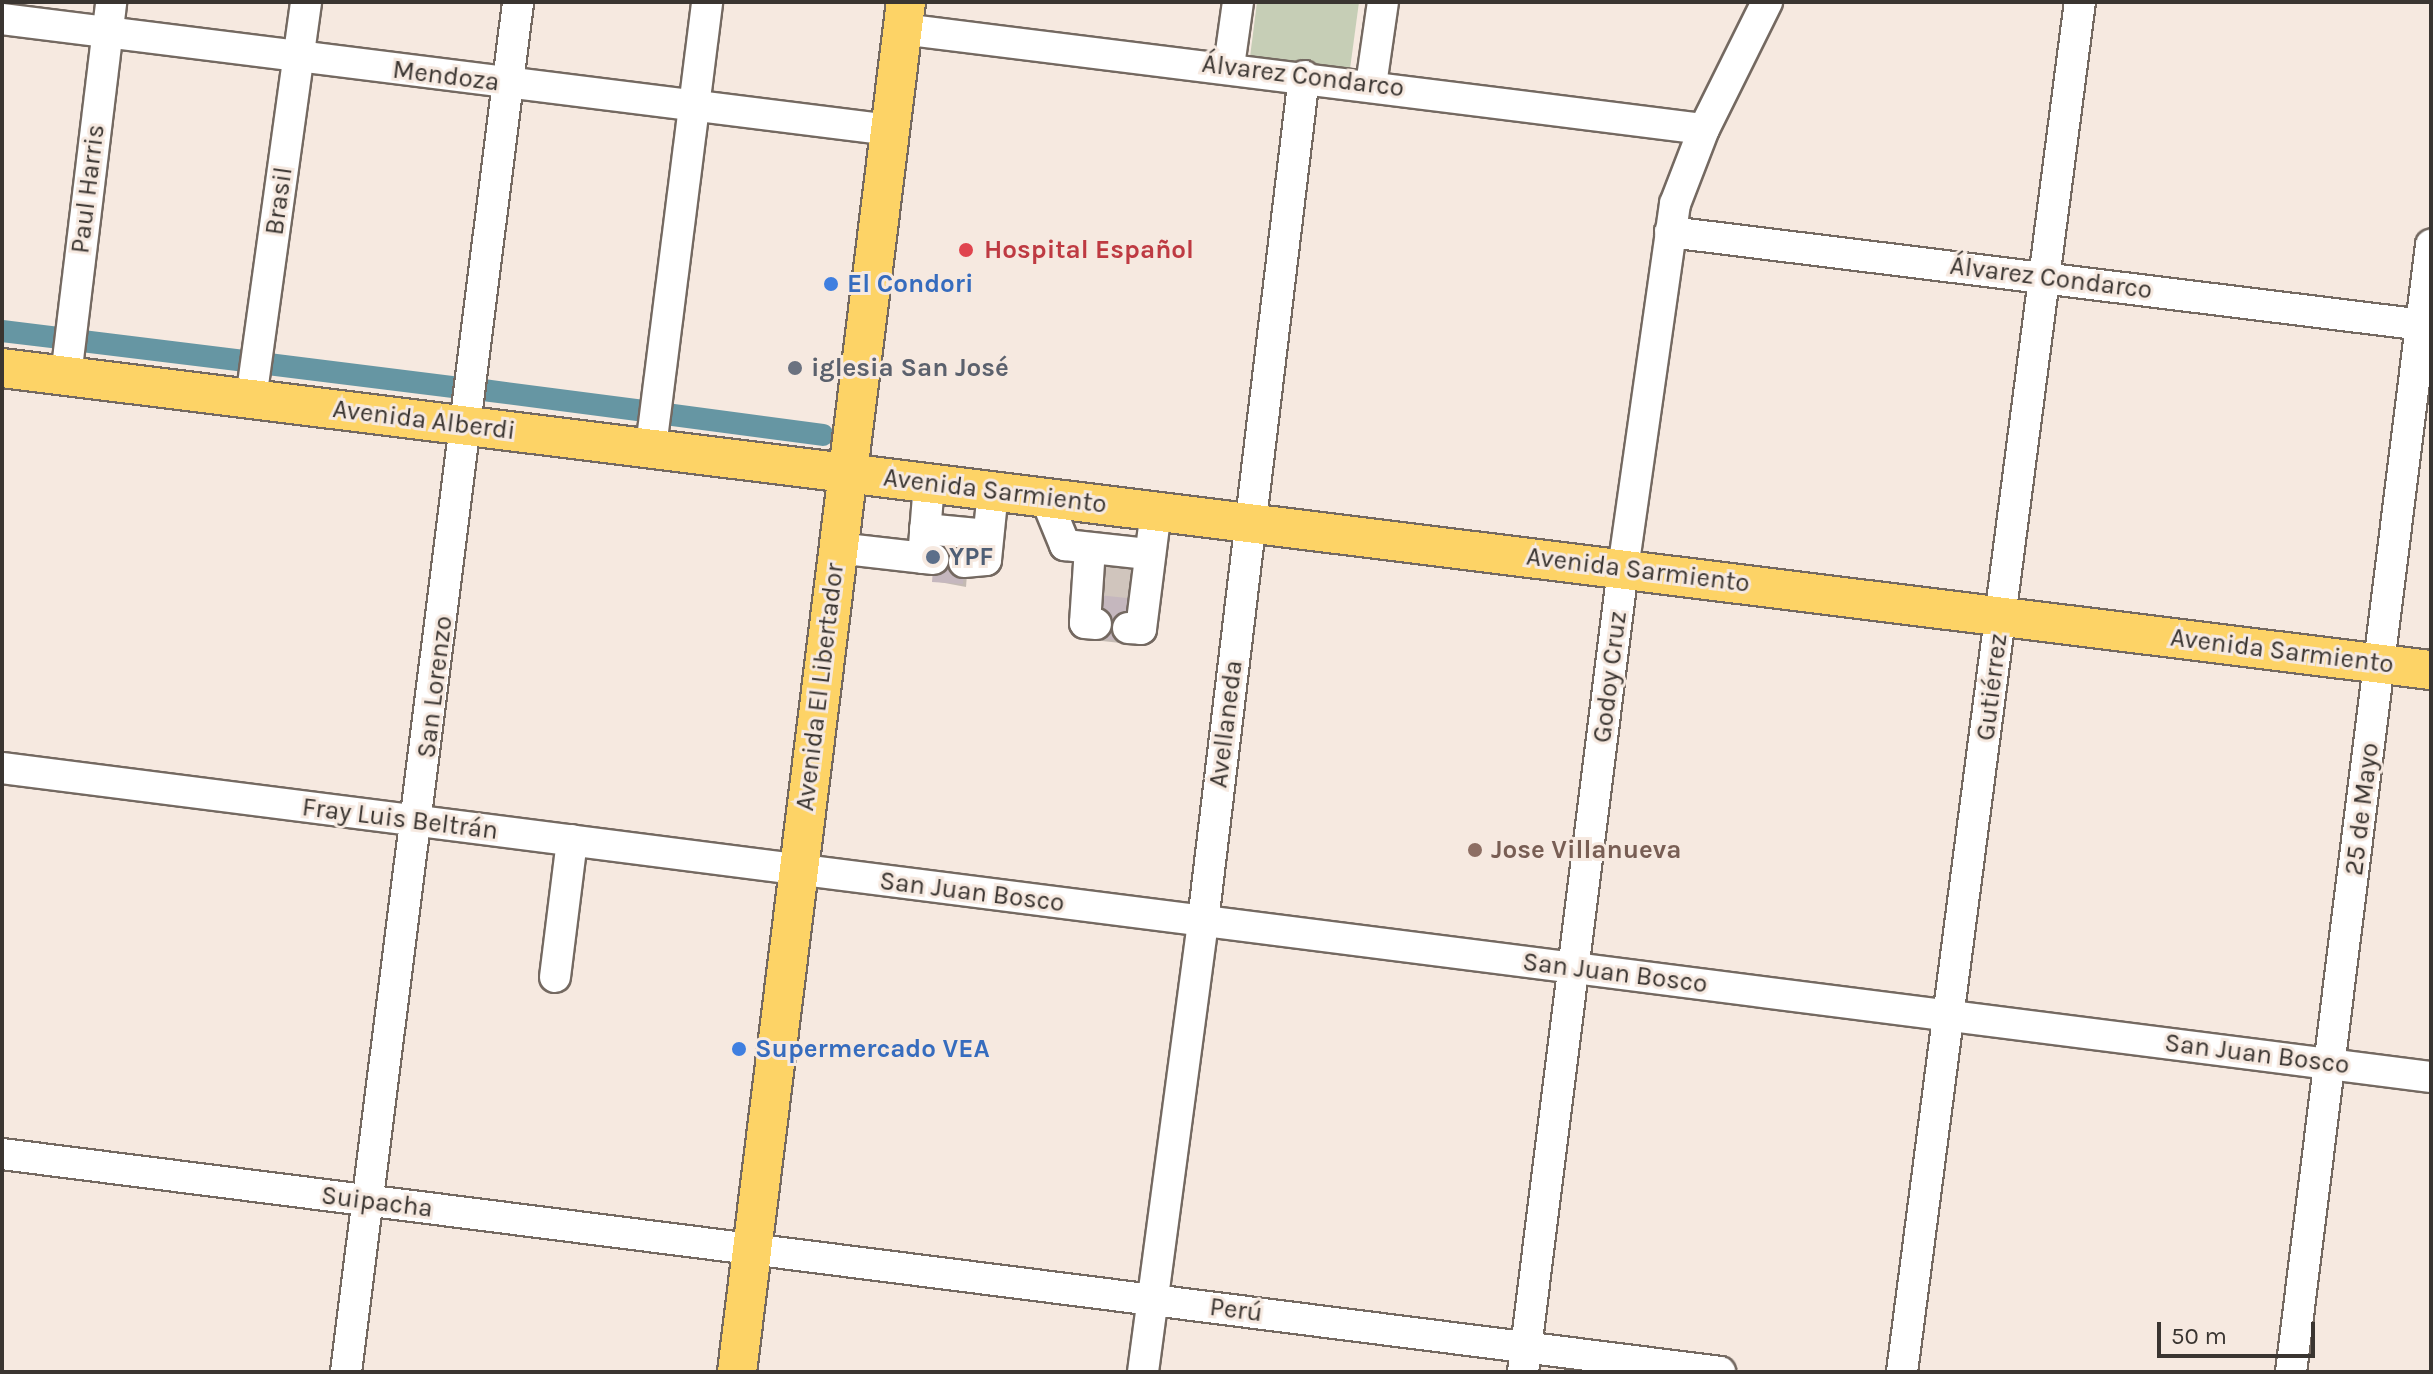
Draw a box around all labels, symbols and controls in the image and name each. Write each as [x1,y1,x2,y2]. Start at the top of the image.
street label: Álvarez Condarco [1200,48,1406,104]
street label: Mendoza [391,54,501,98]
street label: Paul Harris [65,123,111,255]
street label: Brasil [259,165,299,237]
place label: Hospital Español [984,234,1194,266]
marker: Hospital Español [955,239,977,261]
street label: Álvarez Condarco [1948,250,2154,306]
place label: El Condori [847,268,974,300]
marker: El Condori [822,275,840,293]
place label: iglesia San José [811,352,1009,384]
marker: iglesia San José [786,359,804,377]
street label: Avenida Alberdi [331,393,517,447]
street label: Avenida Sarmiento [882,462,1108,520]
place label: YPF [949,541,994,573]
street label: Avenida Sarmiento [1525,541,1751,599]
marker: YPF [924,548,942,566]
street label: Avenida El Libertador [789,561,851,813]
street label: Godoy Cruz [1586,609,1634,745]
street label: San Lorenzo [411,614,459,760]
street label: Avenida Sarmiento [2169,622,2395,680]
street label: Gutiérrez [1970,632,2014,742]
street label: Avellaneda [1203,658,1249,790]
street label: 25 de Mayo [2338,741,2386,877]
street label: Fray Luis Beltrán [300,792,500,846]
place label: Jose Villanueva [1491,834,1682,866]
marker: Jose Villanueva [1466,841,1484,859]
street label: San Juan Bosco [878,865,1066,919]
street label: San Juan Bosco [1521,946,1709,1000]
street label: San Juan Bosco [2163,1027,2351,1081]
place label: Supermercado VEA [755,1033,990,1065]
marker: Supermercado VEA [730,1040,748,1058]
street label: Suipacha [319,1180,435,1224]
street label: Perú [1208,1291,1264,1329]
scale bar [2161,1306,2319,1356]
text: 50 m [2171,1322,2227,1350]

